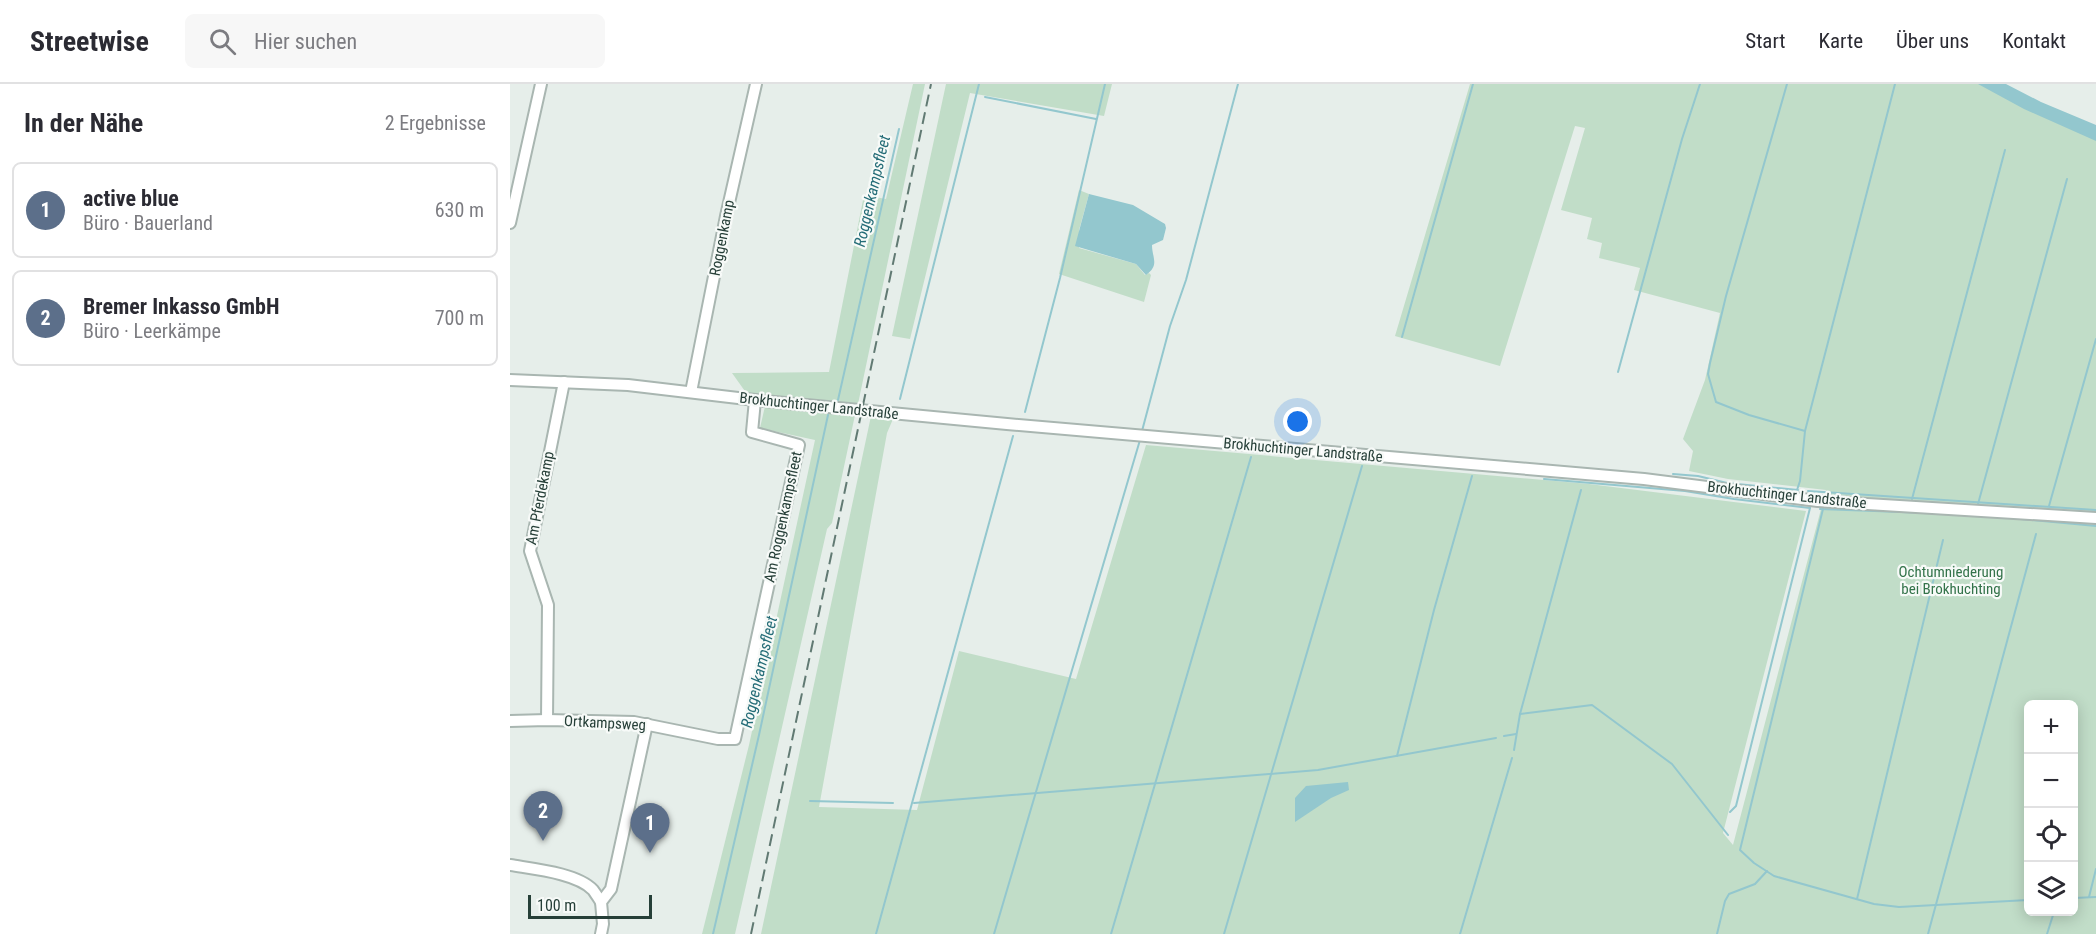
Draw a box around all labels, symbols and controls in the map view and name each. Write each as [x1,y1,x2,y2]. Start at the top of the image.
search box [185,14,605,68]
text: Streetwise [30,25,149,58]
icon: search [206,25,239,58]
text: Hier suchen [254,29,357,54]
text: Start [1745,29,1786,53]
text: Karte [1819,29,1863,53]
text: Über uns [1896,29,1969,53]
text: Kontakt [2002,29,2066,53]
text: In der Nähe [24,108,143,138]
text: 2 Ergebnisse [385,111,486,135]
water label: Roggenkampsfleet [850,133,894,249]
text: active blue [83,186,179,211]
text: 1 [40,198,51,222]
text: 630 m [435,198,484,222]
street label: Roggenkamp [706,198,738,278]
text: Büro · Bauerland [83,211,213,235]
text: Bremer Inkasso GmbH [83,294,279,319]
text: 2 [40,306,51,330]
text: 700 m [435,306,484,330]
text: Büro · Leerkämpe [83,319,221,343]
street label: Brokhuchtinger Landstraße [739,389,899,423]
your location [1283,407,1312,436]
street label: Brokhuchtinger Landstraße [1223,434,1383,466]
street label: Am Pferdekamp [522,450,558,546]
street label: Am Roggenkampsfleet [760,450,806,584]
street label: Brokhuchtinger Landstraße [1707,478,1867,512]
park label: Ochtumniederung bei Brokhuchting [1899,563,2003,598]
water label: Roggenkampsfleet [737,614,781,730]
map controls [2024,700,2078,916]
button: + [2024,700,2078,754]
street label: Ortkampsweg [564,712,646,734]
button: − [2024,754,2078,808]
pin: 2 [524,792,562,841]
pin: 1 [630,804,670,853]
button: locate [2024,808,2078,862]
button: layers [2024,862,2078,916]
scale bar [528,892,652,920]
text: 100 m [537,896,576,915]

